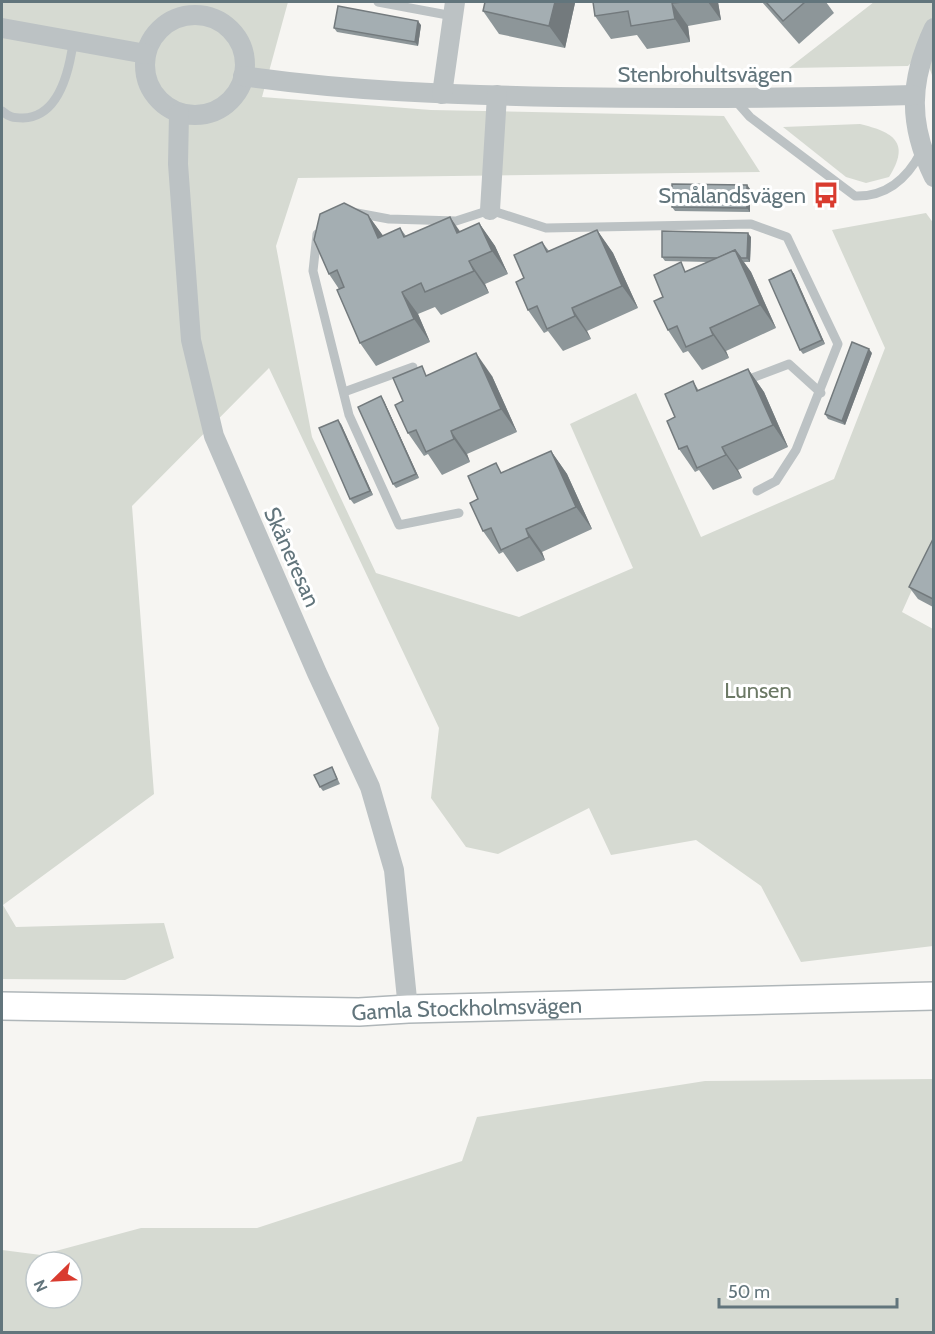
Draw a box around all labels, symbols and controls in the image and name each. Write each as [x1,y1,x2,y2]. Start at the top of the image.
street label: Stenbrohultsvägen [617,61,793,88]
bus stop icon: Smålandsvägen [811,180,841,210]
place label: Smålandsvägen [658,182,806,209]
street label: Skåneresan [258,503,326,611]
park label: Lunsen [724,677,792,704]
street label: Gamla Stockholmsvägen [351,991,582,1026]
north arrow [24,1250,84,1310]
scale bar [719,1271,898,1309]
text: N [30,1277,52,1295]
text: 50 m [728,1281,770,1303]

